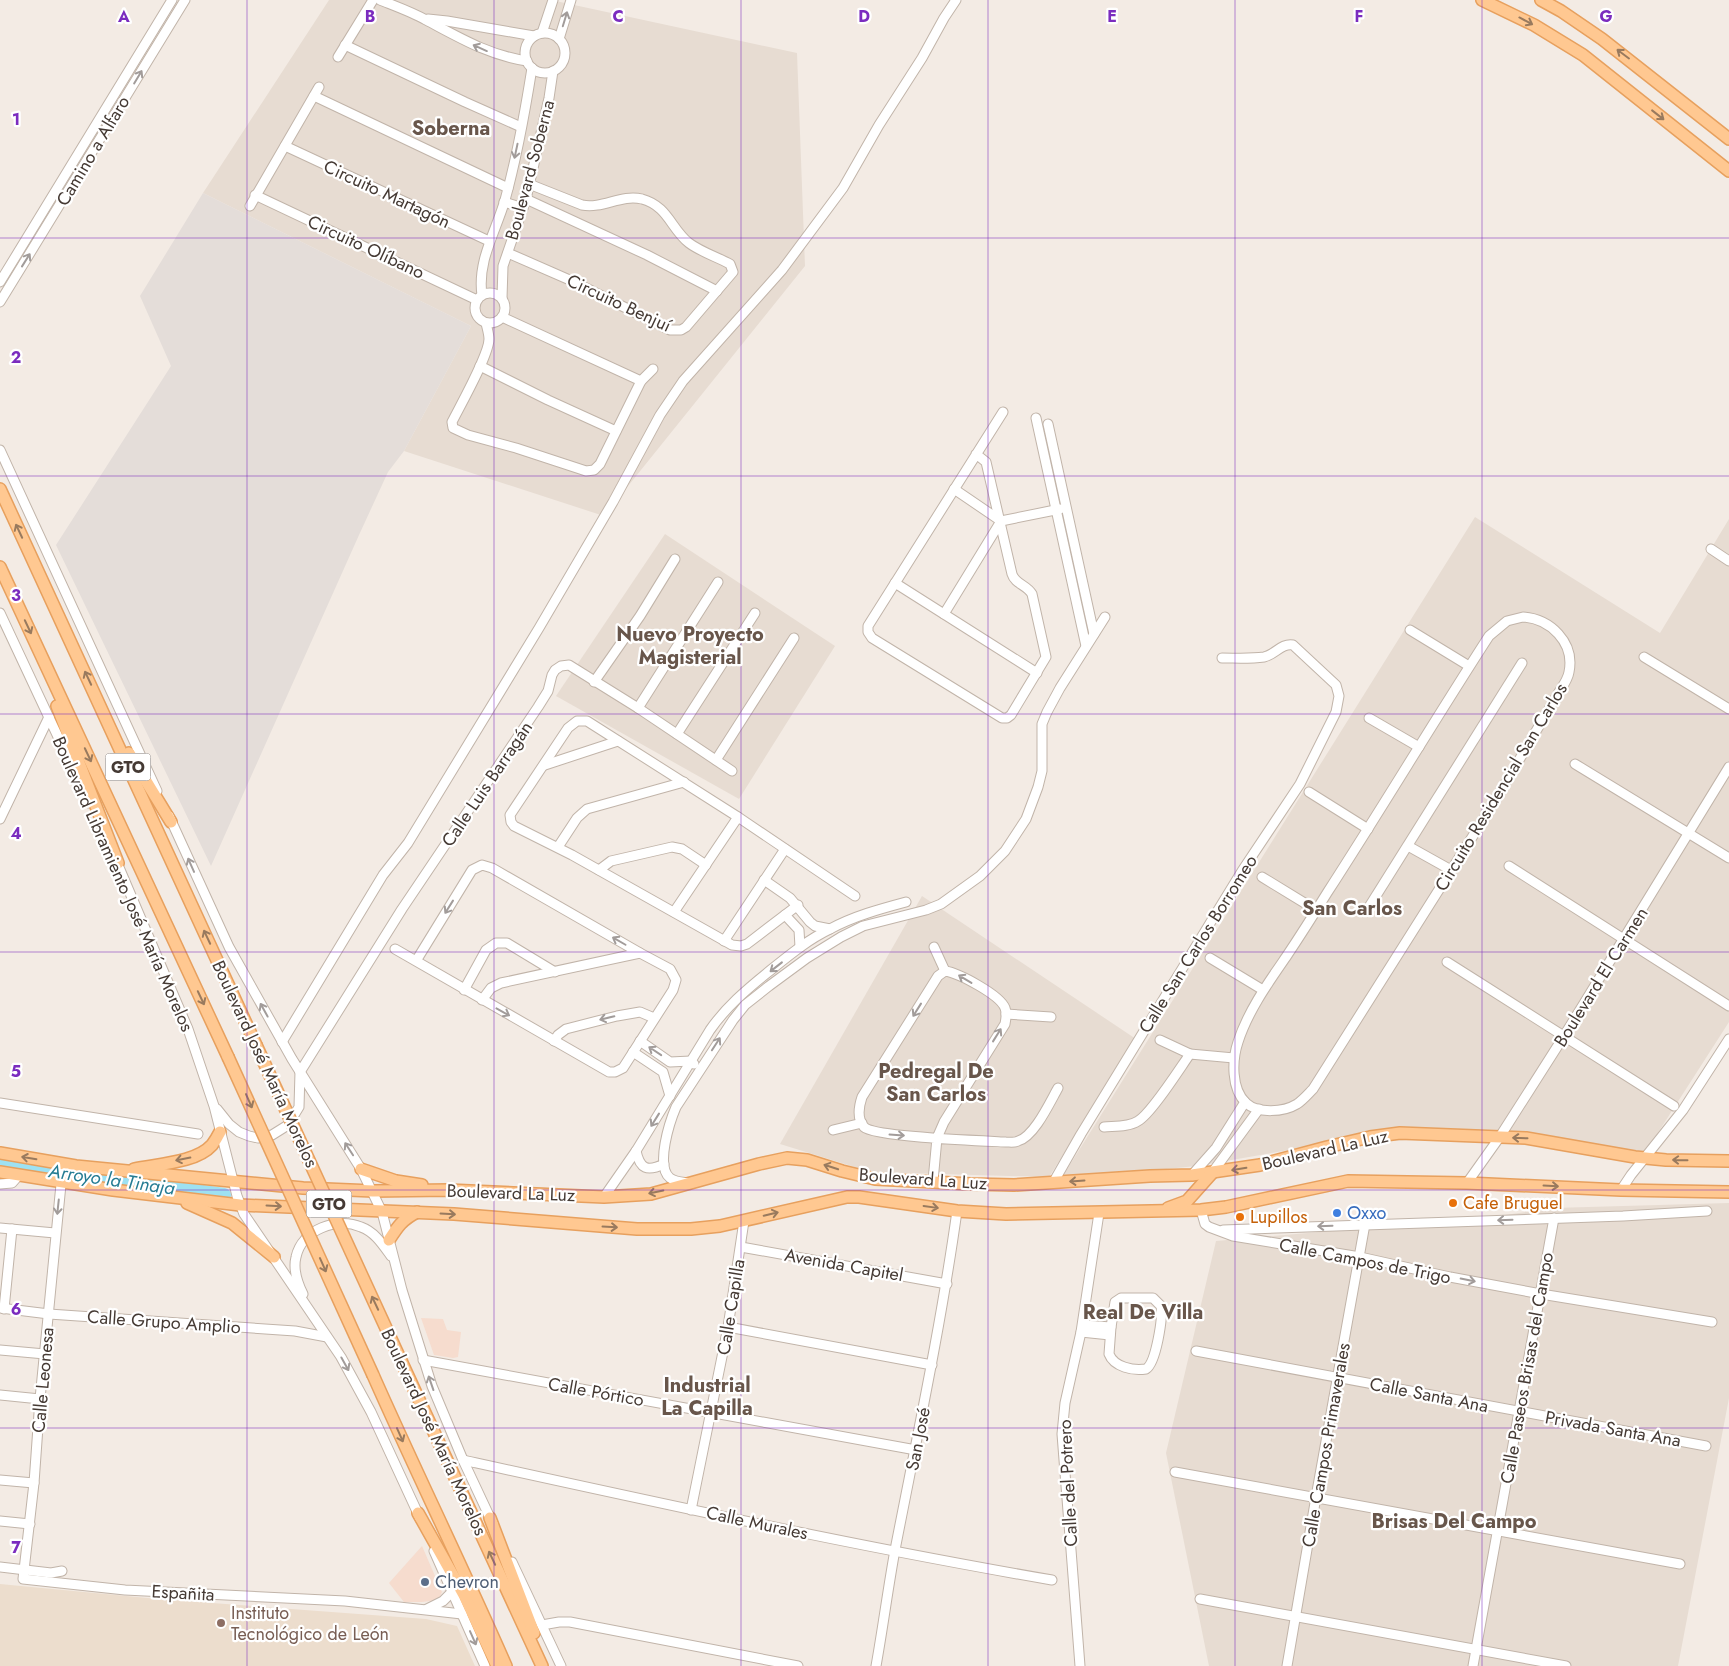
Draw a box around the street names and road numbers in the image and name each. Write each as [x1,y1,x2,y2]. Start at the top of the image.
street label: Camino a Alfaro [50,91,136,211]
street label: Boulevard Soberna [499,97,561,243]
street label: Circuito Martagón [319,153,455,235]
street label: Circuito Olíbano [303,209,429,286]
street label: Circuito Benjuí [562,267,677,339]
street label: Circuito Residencial San Carlos [1428,678,1574,896]
street label: Calle Luis Barragán [435,716,539,852]
street label: Boulevard Libramiento José María Morelos [46,732,200,1036]
road number: GTO [106,754,150,780]
street label: Calle San Carlos Borromeo [1132,850,1264,1038]
street label: Boulevard El Carmen [1548,902,1654,1052]
street label: Boulevard José María Morelos [205,956,325,1172]
street label: Boulevard La Luz [1259,1123,1391,1177]
street label: Boulevard La Luz [858,1162,989,1196]
street label: Boulevard La Luz [446,1178,576,1208]
road number: GTO [306,1190,352,1218]
street label: Calle Campos de Trigo [1277,1232,1453,1290]
street label: Avenida Capitel [783,1242,905,1288]
street label: Calle Paseos Brisas del Campo [1494,1250,1560,1486]
street label: Calle Capilla [711,1257,751,1357]
street label: Calle Grupo Amplio [86,1304,242,1340]
street label: Boulevard José María Morelos [374,1324,494,1540]
street label: Calle Leonesa [25,1326,61,1434]
street label: Calle Campos Primaverales [1295,1341,1357,1549]
street label: Calle Pórtico [546,1371,646,1413]
street label: Calle Santa Ana [1367,1371,1491,1419]
street label: Privada Santa Ana [1543,1404,1683,1454]
street label: San José [899,1405,937,1473]
street label: Calle del Potrero [1052,1419,1084,1547]
street label: Calle Murales [704,1500,810,1546]
street label: Españita [151,1578,215,1608]

